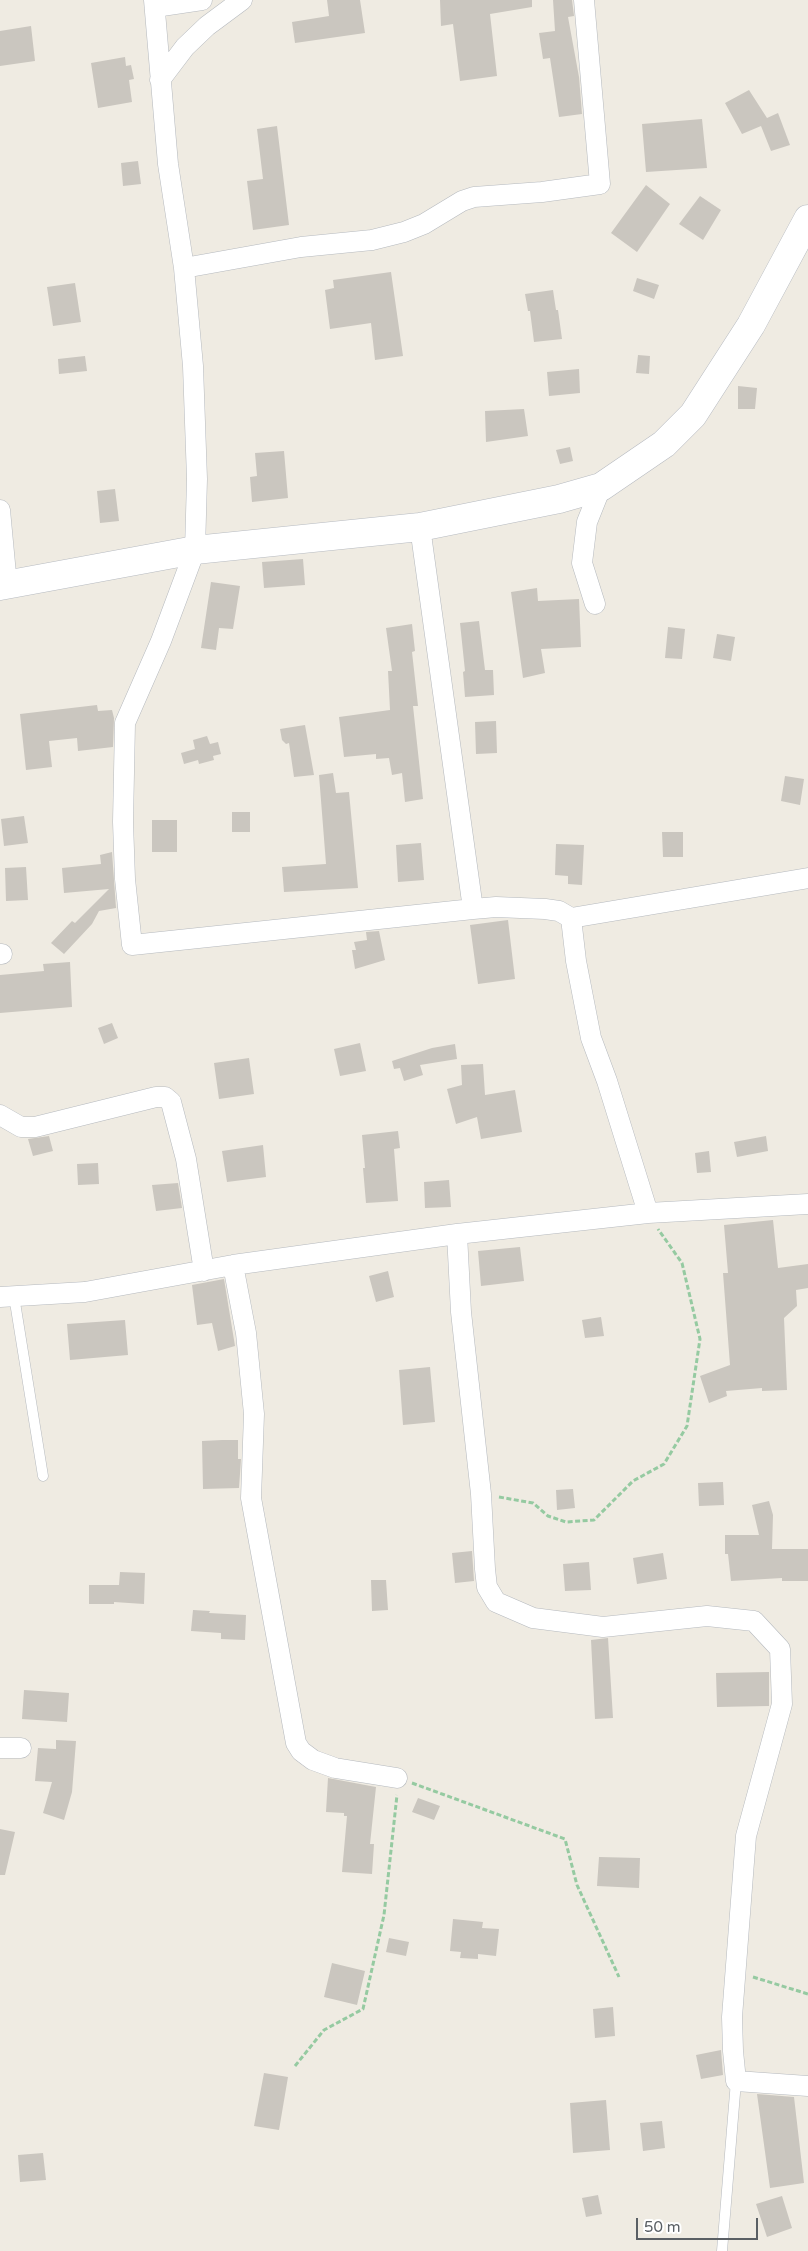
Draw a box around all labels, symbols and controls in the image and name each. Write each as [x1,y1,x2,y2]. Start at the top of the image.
scale bar [638,2208,760,2240]
text: 50 m [644,2218,681,2236]

